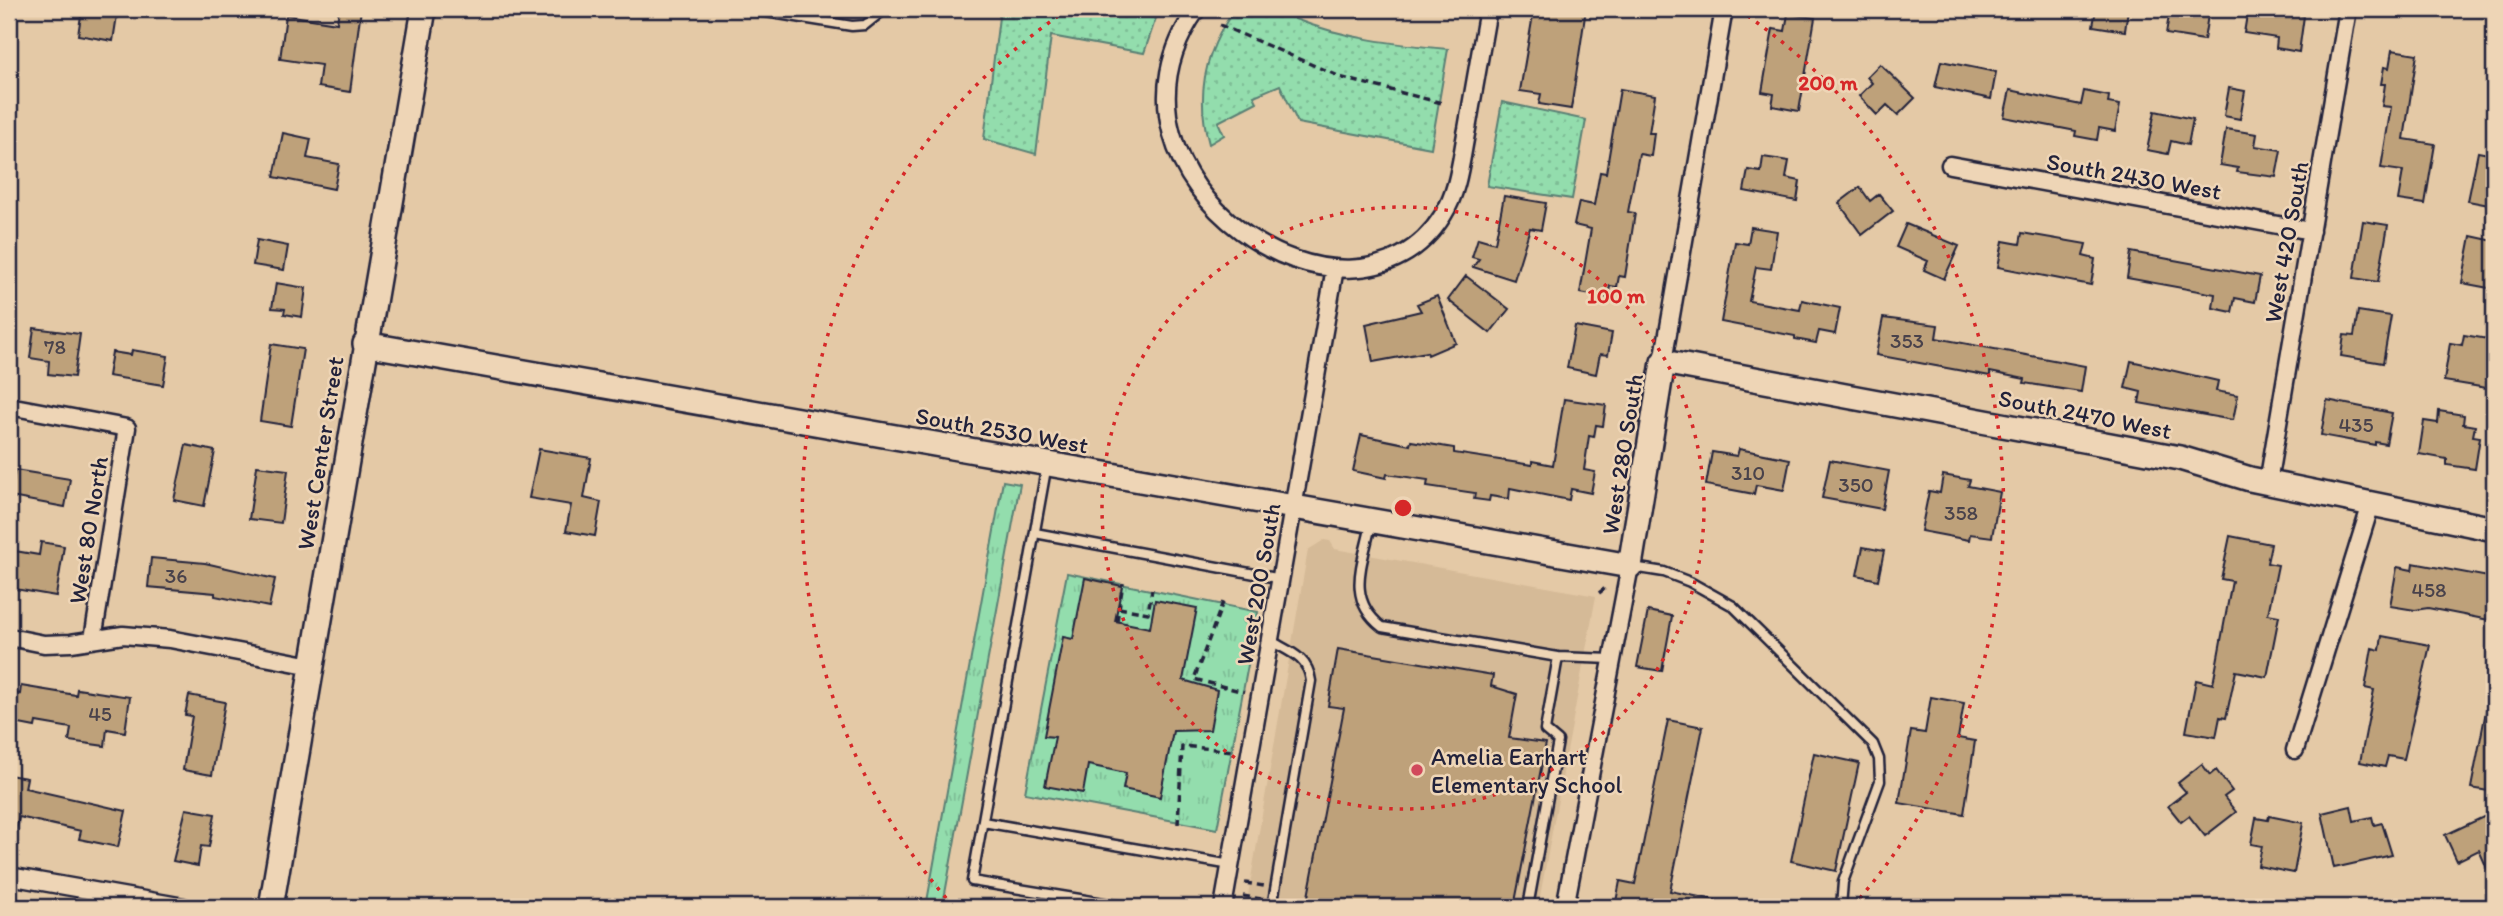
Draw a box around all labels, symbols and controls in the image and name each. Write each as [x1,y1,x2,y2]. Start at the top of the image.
text: 200 m [1798,70,1858,95]
street label: South 2430 West [2044,146,2224,206]
street label: West 420 South [2258,159,2314,325]
text: 100 m [1587,283,1645,308]
house number: 353 [1890,328,1924,353]
house number: 78 [44,334,66,359]
street label: West Center Street [290,354,350,552]
street label: West 280 South [1595,372,1649,536]
street label: South 2470 West [1996,383,2174,445]
street label: South 2530 West [913,401,1091,459]
house number: 435 [2338,412,2374,437]
street label: West 80 North [62,454,114,606]
house number: 310 [1731,460,1765,485]
house number: 350 [1838,472,1874,497]
centre of rings [1391,496,1415,520]
house number: 358 [1944,500,1978,525]
street label: West 200 South [1229,501,1287,667]
house number: 36 [165,563,187,588]
house number: 458 [2411,577,2447,602]
house number: 45 [88,701,112,726]
place label: Amelia Earhart Elementary School [1431,742,1623,799]
marker: Amelia Earhart Elementary School [1409,762,1425,778]

